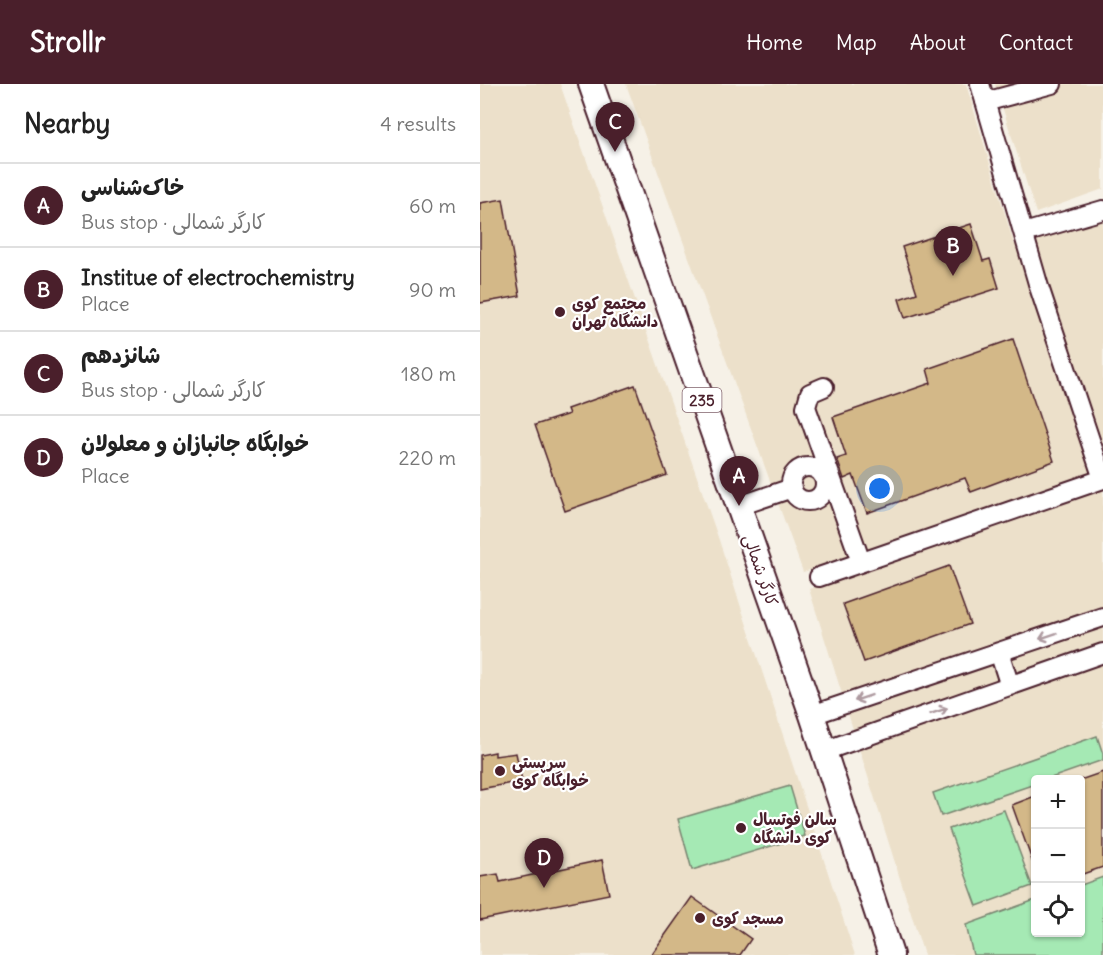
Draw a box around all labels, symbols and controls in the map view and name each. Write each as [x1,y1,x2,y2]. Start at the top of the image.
text: Strollr [30,24,105,60]
text: Home [746,29,803,56]
text: Map [836,29,877,56]
text: About [910,29,966,56]
text: Contact [999,29,1073,56]
pin: C [596,103,634,152]
text: Nearby [24,107,110,140]
text: 4 results [380,111,456,136]
text: خاک‌شناسی [81,173,184,201]
text: A [37,193,50,218]
text: 60 m [409,193,456,218]
text: Bus stop · کارگر شمالی [81,209,265,234]
pin: B [934,226,972,276]
text: Institue of electrochemistry [81,263,355,291]
text: B [37,277,50,302]
text: 90 m [409,277,456,302]
text: Place [81,291,129,316]
place label: مجتمع کوی دانشگاه تهران [572,293,658,331]
marker: مجتمع کوی دانشگاه تهران [553,305,567,319]
text: شانزدهم [81,341,160,369]
text: C [37,361,50,386]
text: 180 m [401,361,456,386]
text: Bus stop · کارگر شمالی [81,377,265,402]
road number: 235 [682,388,722,412]
text: خوابگاه جانبازان و معلولان [81,429,309,457]
text: D [36,445,51,470]
text: 220 m [399,445,456,470]
pin: A [720,456,758,506]
text: Place [81,463,129,488]
your location [865,474,894,503]
street label: کارگر شمالی [738,531,783,609]
one-way arrow [1039,631,1058,642]
one-way arrow [854,694,873,705]
one-way arrow [929,704,948,715]
place label: سرپستی خوابگاه کوی [512,752,589,791]
marker: سرپستی خوابگاه کوی [493,764,507,778]
map controls [1031,775,1085,937]
button: + [1031,775,1085,829]
place label: سالن فوتسال کوی دانشگاه [753,809,837,848]
marker: سالن فوتسال کوی دانشگاه [734,821,748,835]
button: − [1031,829,1085,883]
pin: D [524,838,564,888]
button: locate [1031,883,1085,937]
place label: مسجد کوی [712,908,784,929]
marker: مسجد کوی [693,911,707,925]

